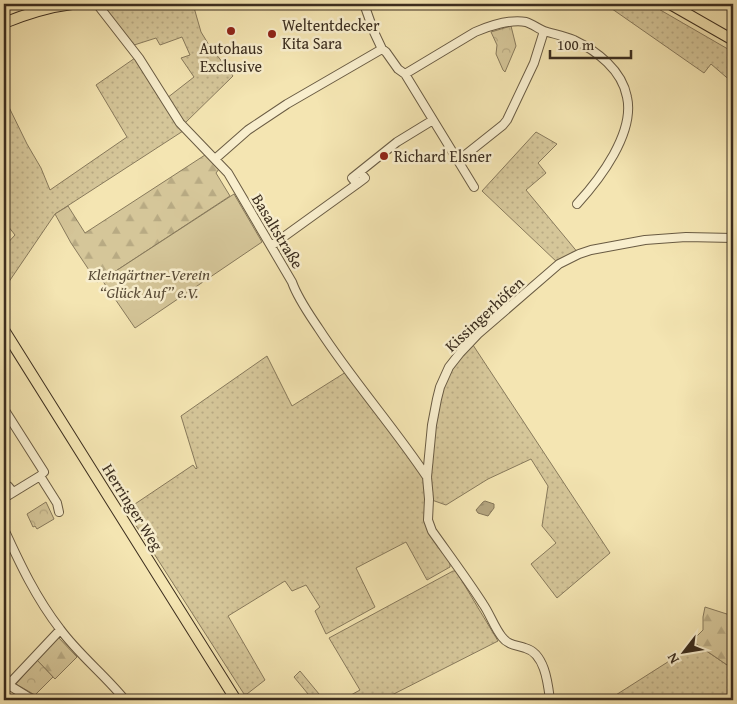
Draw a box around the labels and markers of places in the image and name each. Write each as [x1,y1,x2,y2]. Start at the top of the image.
place label: Weltentdecker Kita Sara [282,13,380,55]
marker: Autohaus Exclusive [225,25,237,37]
marker: Weltentdecker Kita Sara [266,28,278,40]
place label: Autohaus Exclusive [199,36,263,78]
place label: Richard Elsner [394,144,492,168]
marker: Richard Elsner [378,150,390,162]

